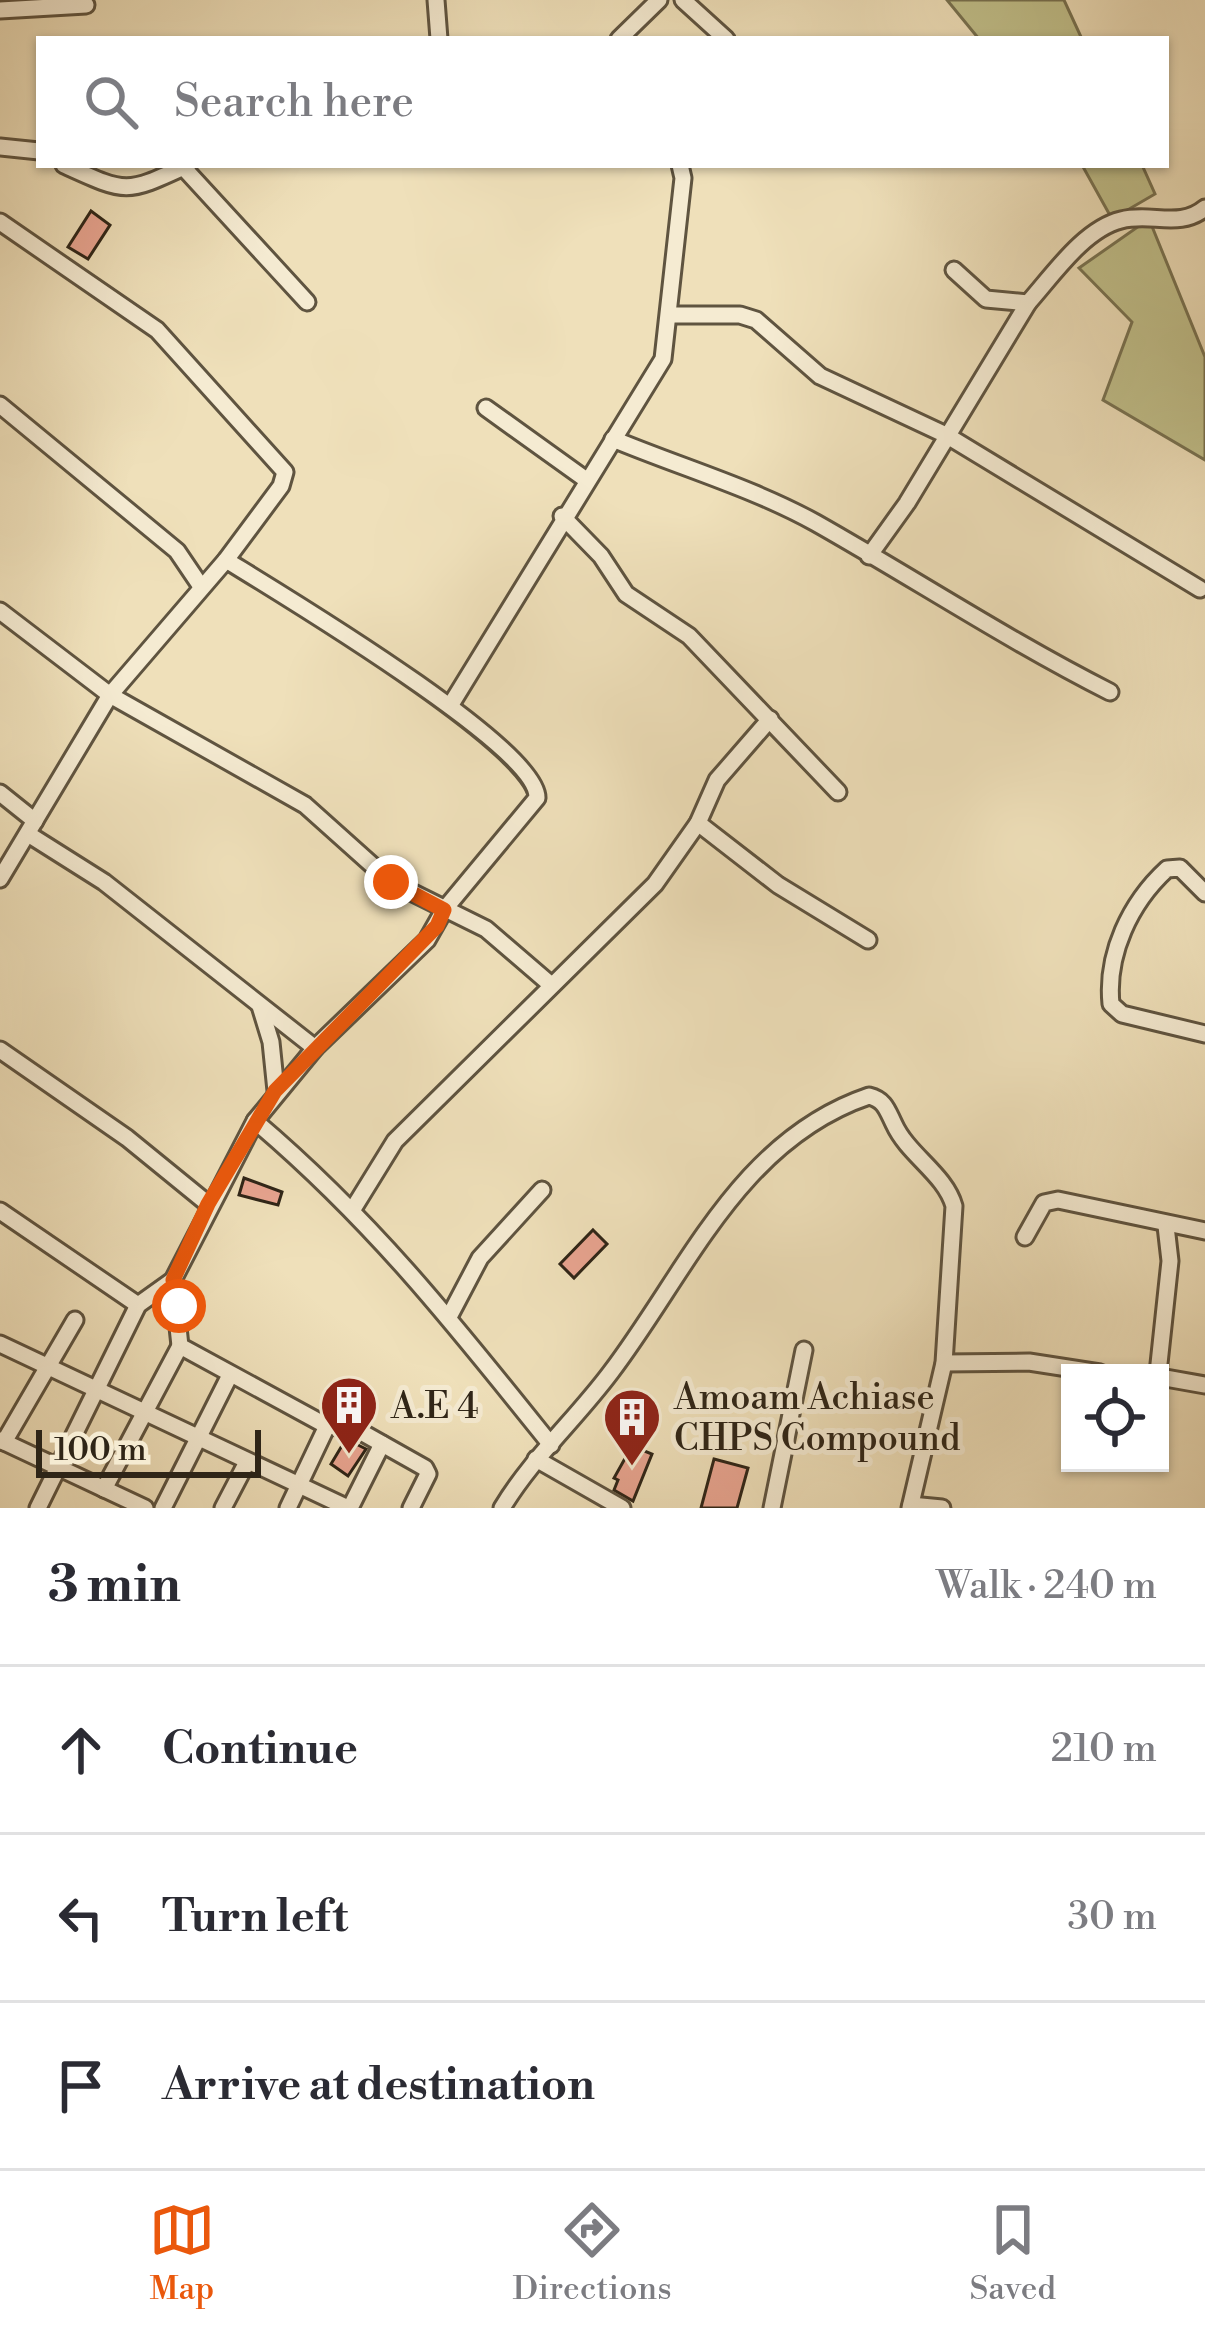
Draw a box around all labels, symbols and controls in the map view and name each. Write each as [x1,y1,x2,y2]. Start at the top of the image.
search box [36,36,1169,168]
icon: search [78,69,144,135]
text: Search here [174,74,414,131]
route end [364,855,418,909]
route start [152,1279,206,1333]
map controls [1061,1364,1169,1472]
button: locate [1061,1364,1169,1472]
building icon: A.E 4 [318,1374,380,1456]
place label: Amoam Achiase CHPS Compound [673,1376,961,1462]
place label: A.E 4 [390,1385,479,1430]
building icon: Amoam Achiase CHPS Compound [601,1386,663,1468]
scale bar [36,1424,261,1477]
text: 100 m [54,1430,147,1471]
text: 3 min [48,1554,181,1618]
text: Walk · 240 m [936,1562,1157,1611]
icon: ahead [48,1717,114,1783]
text: Continue [162,1721,358,1778]
text: 210 m [1051,1725,1157,1774]
icon: left [48,1885,114,1951]
text: Turn left [162,1889,348,1946]
text: 30 m [1067,1893,1157,1942]
icon: arrive [48,2053,114,2119]
text: Arrive at destination [162,2057,595,2114]
tab: Map [149,2197,215,2310]
tab: Directions [513,2197,672,2310]
tab: Saved [969,2197,1056,2310]

